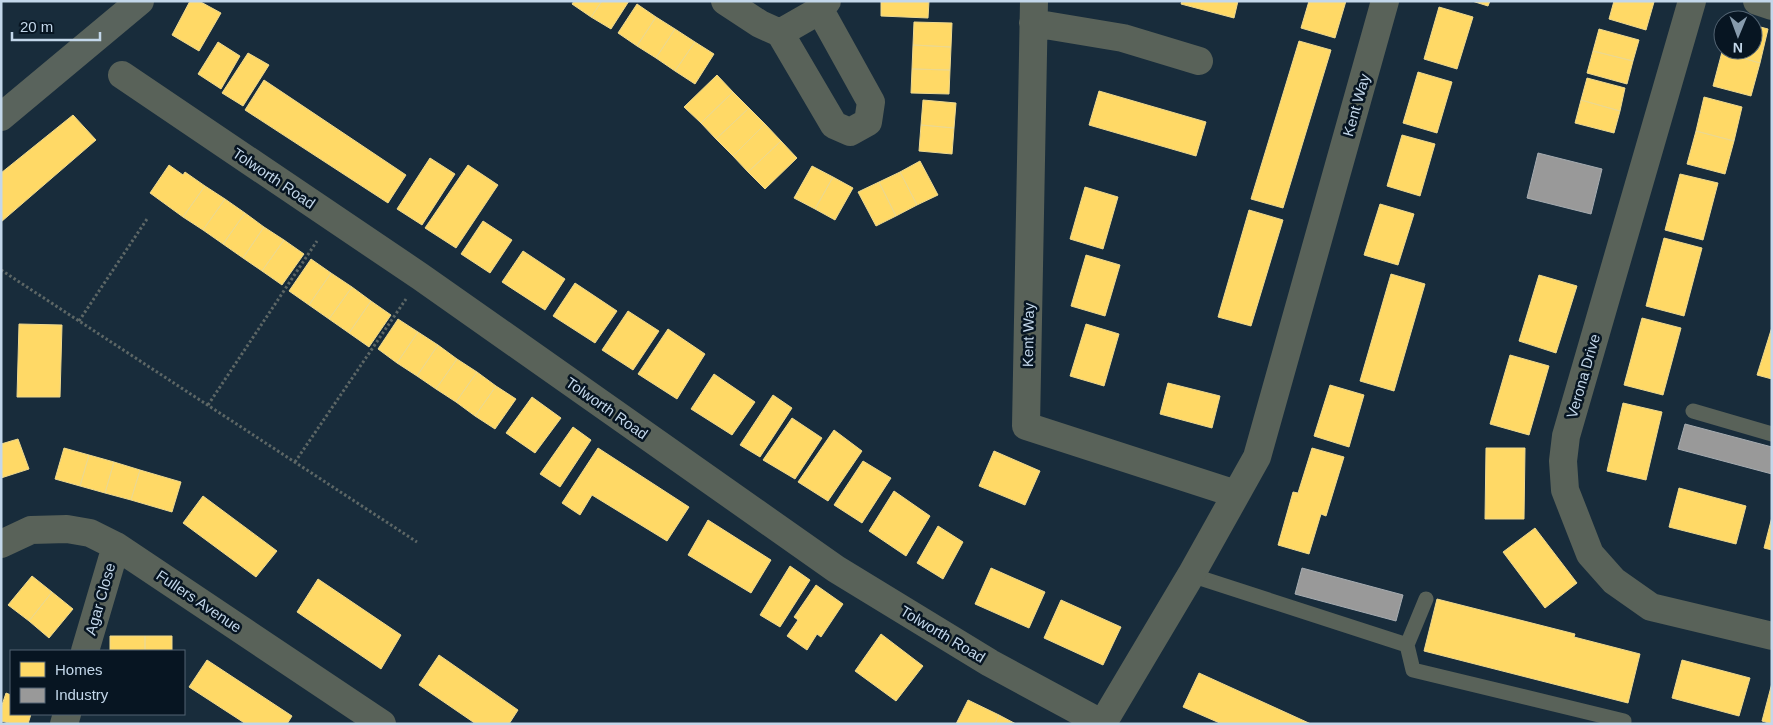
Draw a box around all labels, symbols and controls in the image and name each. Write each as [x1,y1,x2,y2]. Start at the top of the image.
scale bar [12,10,100,42]
north arrow [1713,10,1763,60]
text: 20 m [20,18,53,35]
text: N [1733,40,1743,56]
street label: Kent Way [1339,71,1373,138]
street label: Tolworth Road [229,144,319,212]
street label: Kent Way [1019,302,1037,367]
street label: Verona Drive [1563,332,1603,420]
street label: Tolworth Road [563,374,651,442]
street label: Agar Close [82,561,118,637]
street label: Fullers Avenue [153,566,245,636]
street label: Tolworth Road [898,602,988,666]
legend [10,650,185,715]
text: Homes [55,661,103,678]
text: Industry [55,686,109,703]

